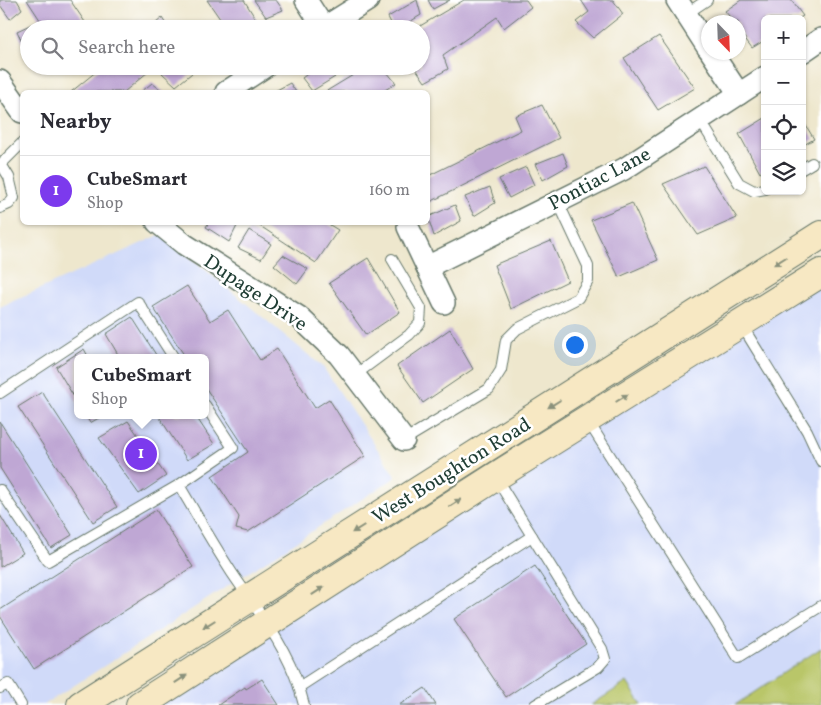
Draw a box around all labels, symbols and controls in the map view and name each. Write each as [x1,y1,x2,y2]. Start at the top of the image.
north arrow [701,15,746,60]
map controls [761,15,806,195]
button: + [761,15,806,60]
search box [20,20,430,75]
icon: search [38,34,66,62]
text: Search here [78,35,175,61]
button: − [761,60,806,105]
button: locate [761,105,806,150]
text: Nearby [40,108,111,137]
street label: Pontiac Lane [544,141,656,218]
button: layers [761,150,806,195]
text: CubeSmart [87,167,187,193]
text: 1 [53,180,59,202]
text: 160 m [369,180,410,202]
text: Shop [87,193,123,215]
street label: Dupage Drive [197,249,312,339]
one-way arrow [773,256,786,265]
your location [562,332,588,358]
popup [74,354,209,419]
text: CubeSmart [91,363,192,389]
text: Shop [91,389,127,411]
one-way arrow [615,394,628,403]
one-way arrow [547,399,561,409]
street label: West Boughton Road [367,411,537,532]
pin: 1 [125,435,157,473]
one-way arrow [448,499,461,508]
one-way arrow [351,524,364,533]
one-way arrow [311,586,324,595]
one-way arrow [202,619,215,628]
one-way arrow [174,674,188,683]

